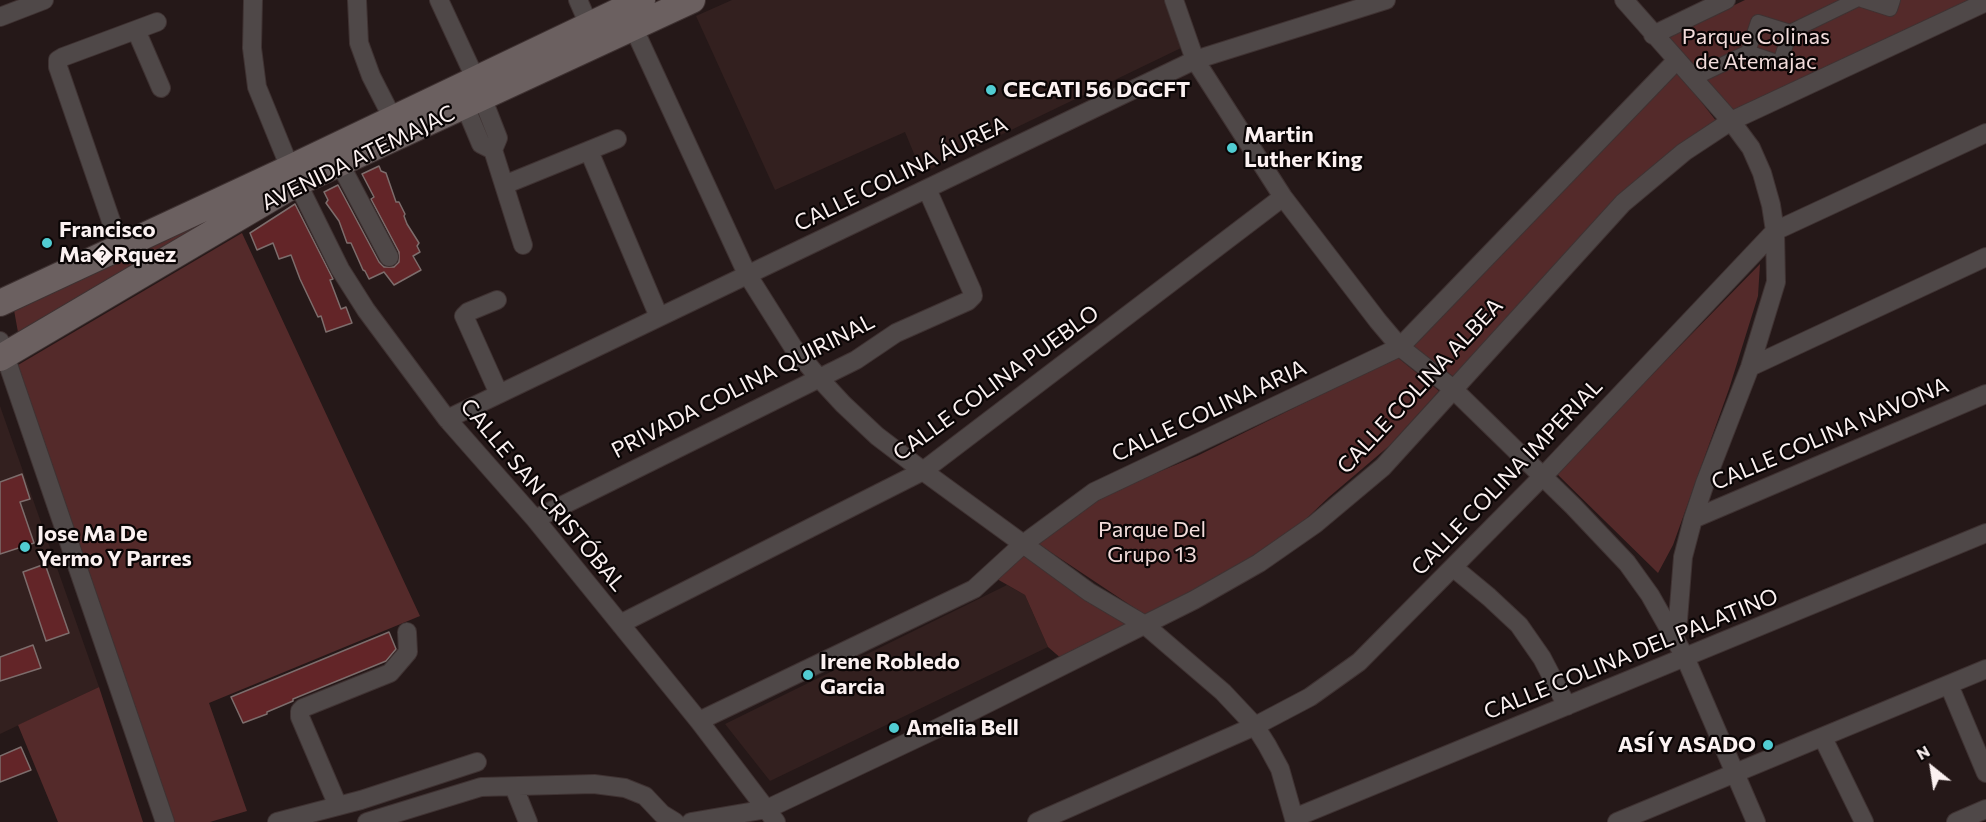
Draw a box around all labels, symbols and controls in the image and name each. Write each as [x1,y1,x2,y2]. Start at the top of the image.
park label: Parque Colinas de Atemajac [1682,24,1830,76]
place label: CECATI 56 DGCFT [1003,77,1190,103]
marker: CECATI 56 DGCFT [984,83,998,97]
street label: AVENIDA ATEMAJAC [257,100,459,216]
street label: CALLE COLINA ÁUREA [790,111,1012,237]
place label: Martin Luther King [1244,122,1363,174]
marker: Martin Luther King [1225,141,1239,155]
place label: Francisco Ma�Rquez [59,217,176,268]
marker: Francisco Ma�Rquez [40,236,54,250]
street label: CALLE COLINA ALBEA [1332,293,1508,479]
street label: CALLE COLINA PUEBLO [888,300,1104,466]
street label: PRIVADA COLINA QUIRINAL [607,308,879,464]
street label: CALLE COLINA ARIA [1107,354,1311,468]
street label: CALLE COLINA NAVONA [1707,372,1953,496]
street label: CALLE COLINA IMPERIAL [1406,373,1608,581]
street label: CALLE SAN CRISTÓBAL [455,393,631,597]
park label: Parque Del Grupo 13 [1098,517,1206,568]
place label: Jose Ma De Yermo Y Parres [37,521,192,572]
marker: Jose Ma De Yermo Y Parres [18,540,32,554]
street label: CALLE COLINA DEL PALATINO [1480,583,1782,725]
place label: Irene Robledo Garcia [820,649,960,700]
marker: Irene Robledo Garcia [801,668,815,682]
place label: Amelia Bell [906,715,1019,741]
marker: Amelia Bell [887,721,901,735]
place label: ASÍ Y ASADO [1618,732,1756,758]
marker: ASÍ Y ASADO [1761,738,1775,752]
north arrow [1902,738,1962,798]
text: N [1913,741,1933,763]

